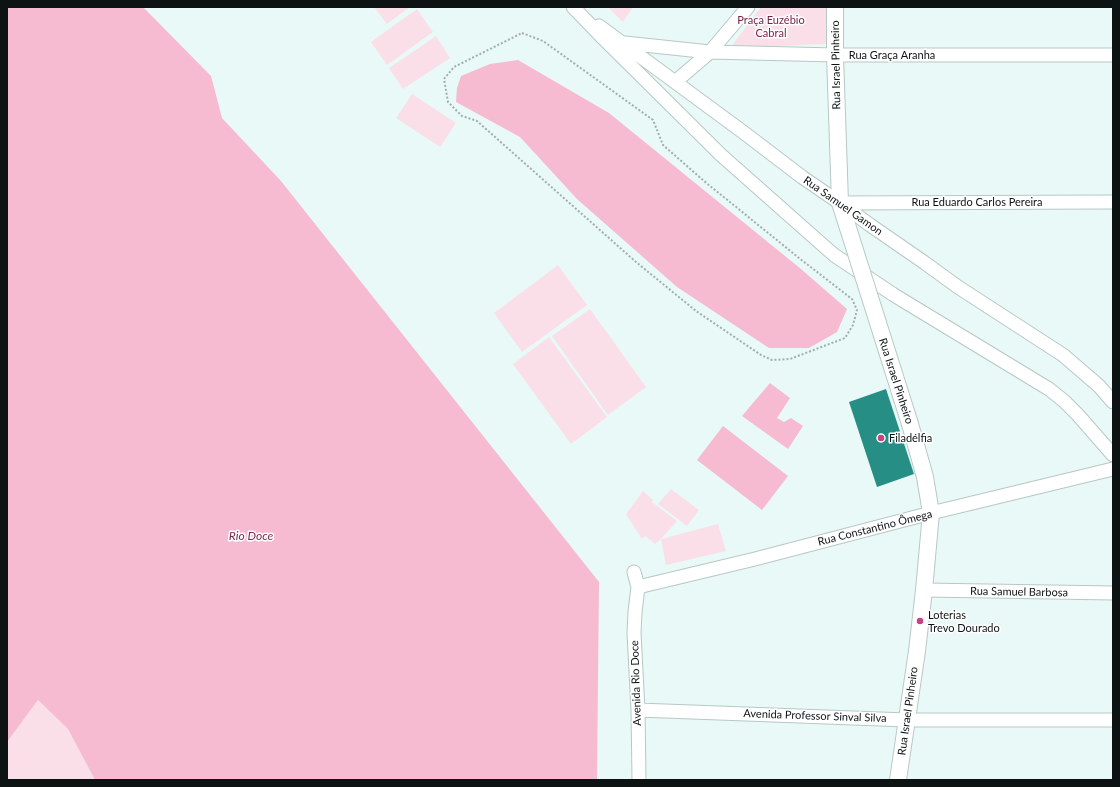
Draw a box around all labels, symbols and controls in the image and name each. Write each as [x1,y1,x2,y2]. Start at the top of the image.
park label: Praça Euzébio Cabral [737,13,805,39]
street label: Rua Israel Pinheiro [829,20,843,110]
street label: Rua Graça Aranha [849,48,935,62]
street label: Rua Samuel Gamon [801,174,885,238]
street label: Rua Eduardo Carlos Pereira [912,195,1042,209]
street label: Rua Israel Pinheiro [876,336,916,426]
place label: Filadélfia [889,431,932,445]
marker: Filadélfia [876,433,886,443]
street label: Rua Constantino Ômega [816,507,934,549]
water label: Rio Doce [229,529,273,543]
street label: Rua Samuel Barbosa [970,585,1068,599]
place label: Loterias Trevo Dourado [928,608,1000,634]
marker: Loterias Trevo Dourado [915,616,925,626]
street label: Avenida Rio Doce [628,640,644,726]
street label: Rua Israel Pinheiro [895,666,921,756]
street label: Avenida Professor Sinval Silva [743,707,887,725]

